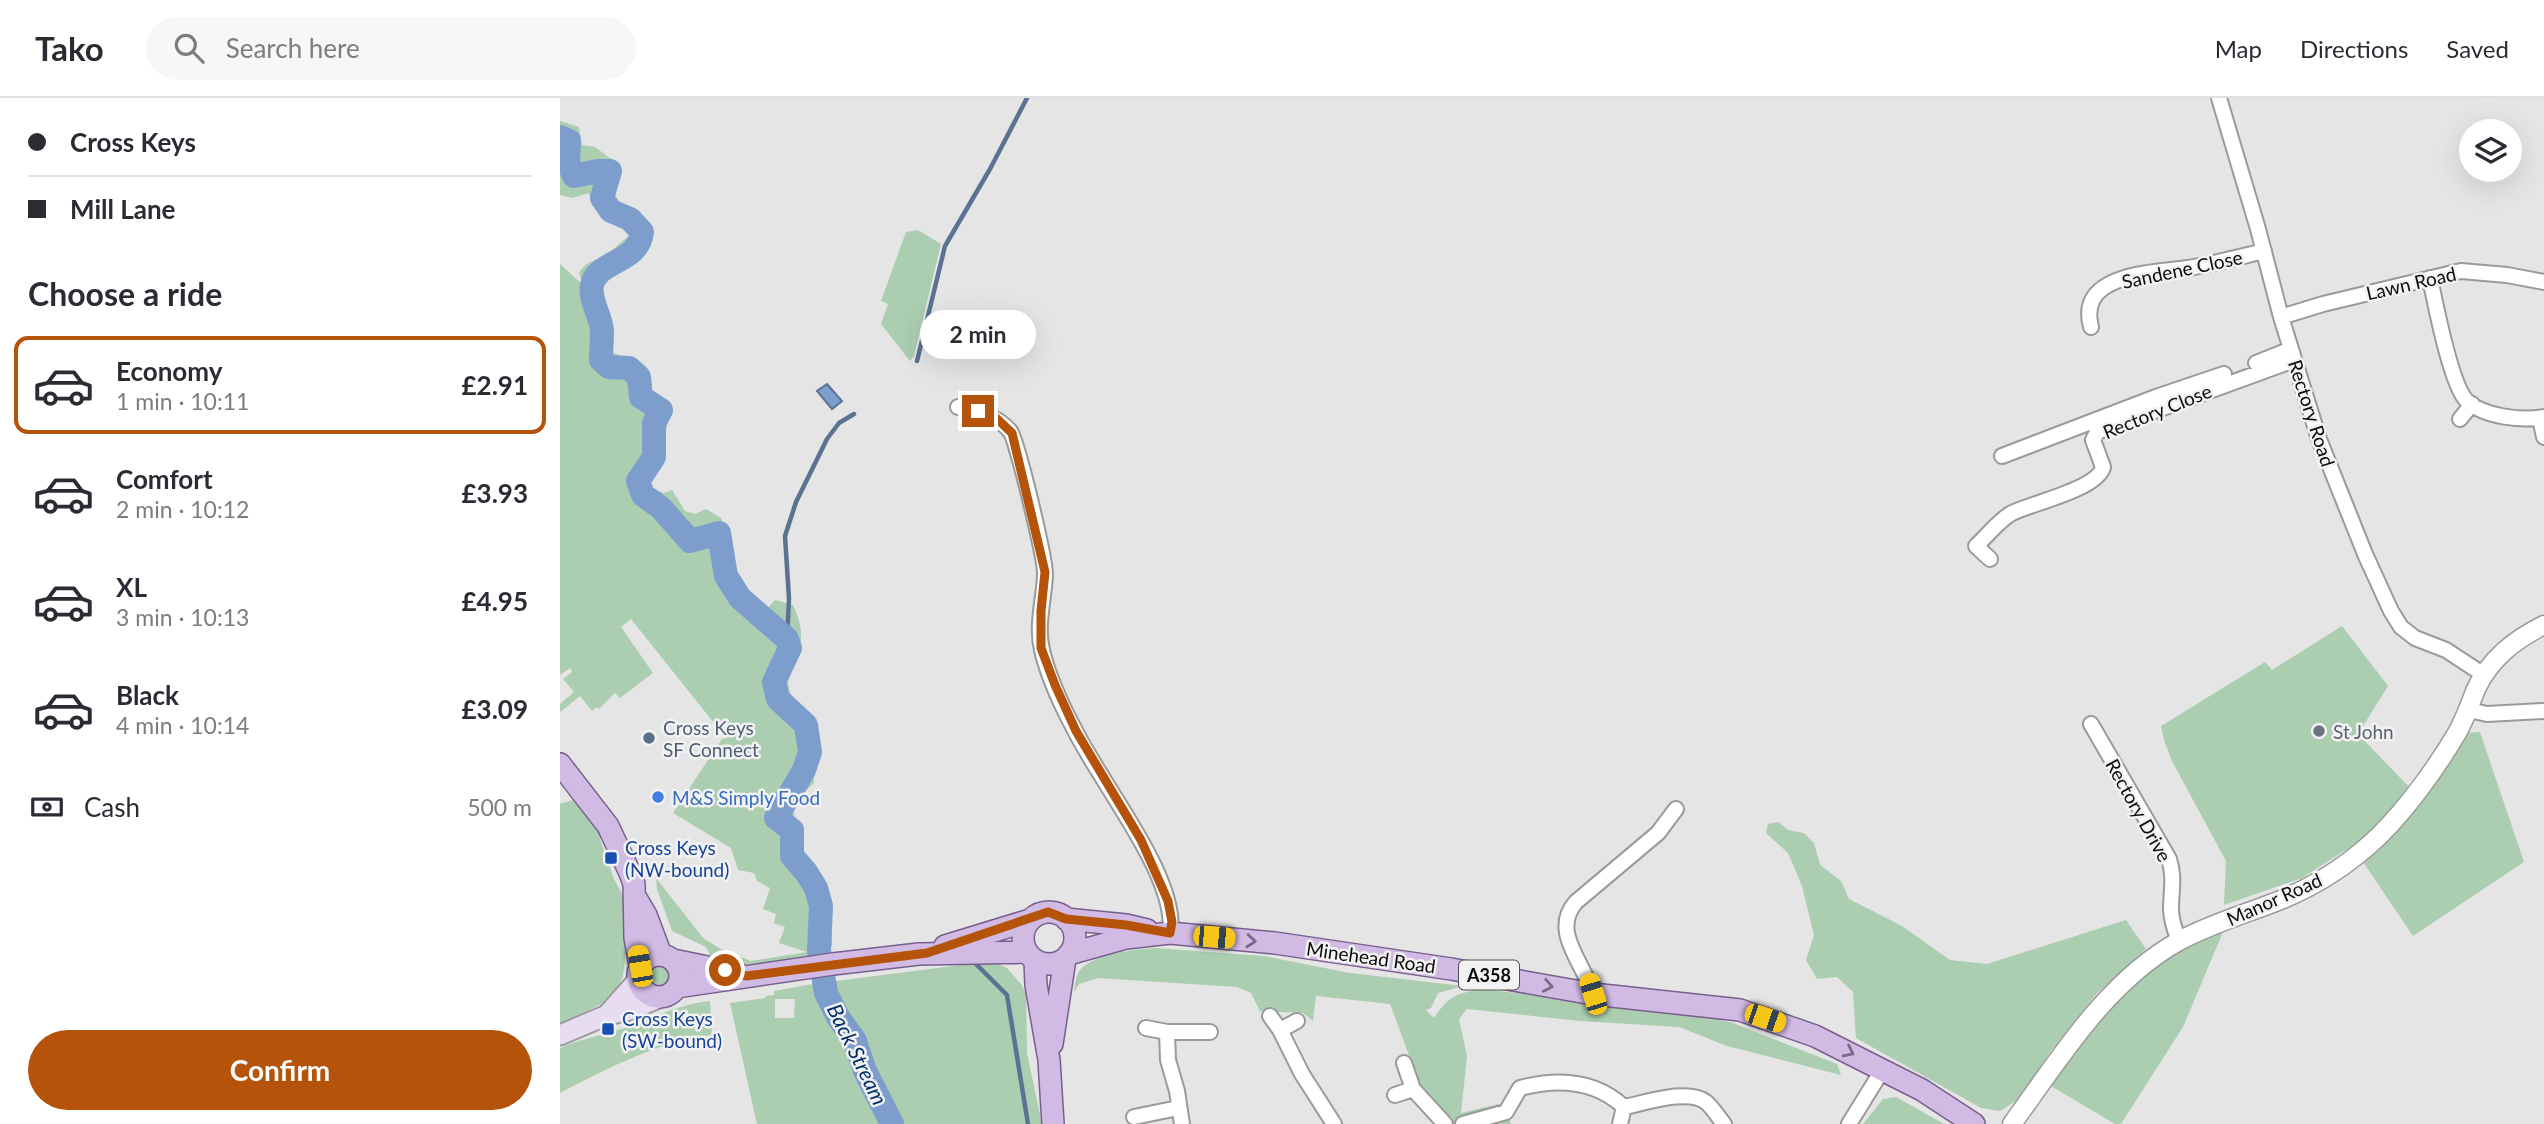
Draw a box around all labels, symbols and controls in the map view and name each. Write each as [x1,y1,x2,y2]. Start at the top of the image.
search box [146,17,636,80]
text: Tako [35,28,104,68]
icon: search [170,29,208,67]
text: Search here [226,32,360,64]
text: Map [2215,34,2262,63]
text: Directions [2300,34,2408,63]
text: Saved [2446,34,2509,63]
map controls [2459,119,2522,182]
button: layers [2459,119,2522,182]
text: Cross Keys [70,126,196,158]
text: Mill Lane [70,193,175,225]
street label: Sandene Close [2120,245,2244,293]
street label: Lawn Road [2364,261,2458,305]
text: Choose a ride [28,274,222,313]
callout: 2 min [920,310,1036,358]
text: 2 min [949,320,1007,348]
icon: car [32,354,95,417]
text: Economy [116,355,222,387]
street label: Rectory Road [2284,357,2340,469]
text: £2.91 [462,369,528,401]
street label: Rectory Close [2099,379,2215,443]
text: 1 min · 10:11 [116,387,249,415]
route end [962,395,994,427]
icon: car [32,462,95,525]
text: Comfort [116,463,213,495]
text: £3.93 [462,477,528,509]
text: 2 min · 10:12 [116,495,249,523]
icon: car [32,570,95,633]
text: XL [116,571,147,603]
text: £4.95 [462,585,528,617]
text: 3 min · 10:13 [116,603,249,631]
icon: car [32,678,95,741]
text: Black [116,679,179,711]
text: £3.09 [462,693,528,725]
text: 4 min · 10:14 [116,711,249,739]
place label: Cross Keys SF Connect [663,716,759,761]
place label: St John [2333,720,2394,743]
marker: St John [2311,723,2327,739]
marker: Cross Keys SF Connect [641,730,657,746]
street label: Rectory Drive [2101,754,2177,866]
place label: M&S Simply Food [672,786,820,809]
icon: cash [28,788,66,826]
marker: M&S Simply Food [650,789,666,805]
text: Cash [84,791,140,823]
text: 500 m [467,793,532,821]
place label: Cross Keys (NW-bound) [625,836,729,881]
marker: Cross Keys (NW-bound) [603,850,619,866]
street label: Manor Road [2223,868,2325,930]
car [1193,925,1236,949]
one-way arrow [1246,933,1257,948]
street label: Minehead Road [1305,937,1437,977]
car [627,943,654,989]
route start [709,954,741,986]
road number: A358 [1459,960,1519,990]
car [1577,971,1610,1017]
one-way arrow [1542,978,1554,993]
water label: Back Stream [823,999,893,1109]
car [1742,1001,1789,1035]
place label: Cross Keys (SW-bound) [622,1007,722,1052]
marker: Cross Keys (SW-bound) [600,1021,616,1037]
button: Confirm [28,1030,532,1110]
one-way arrow [1842,1044,1854,1058]

